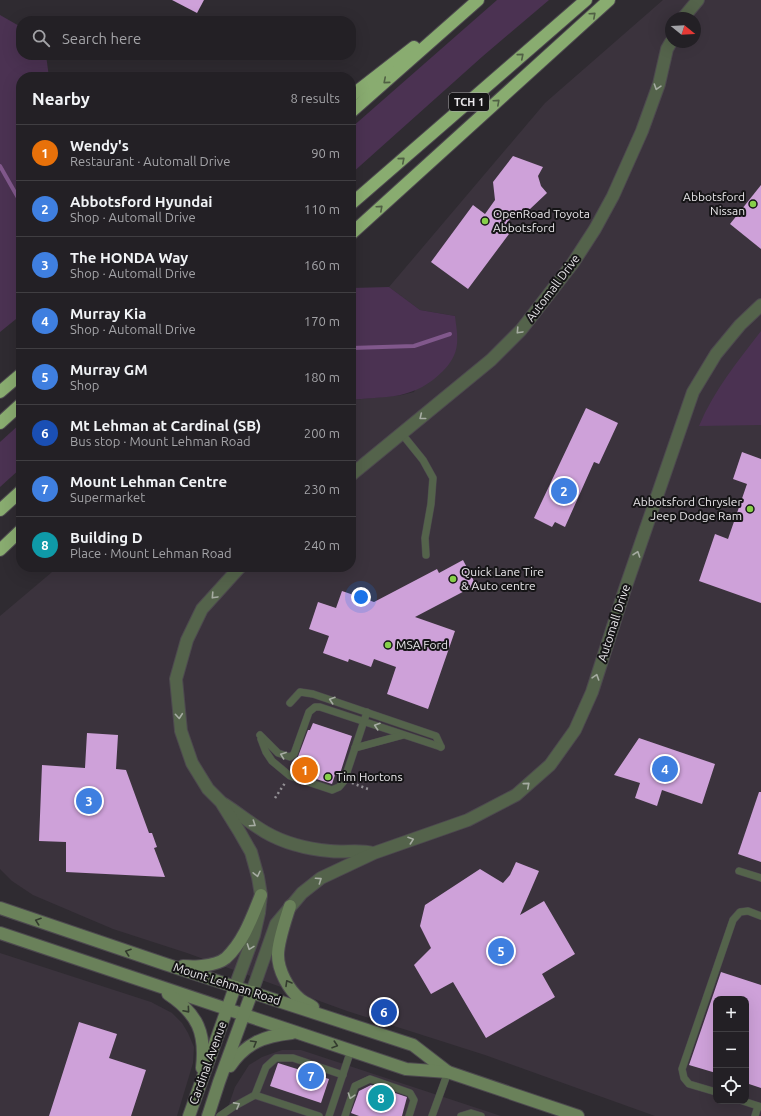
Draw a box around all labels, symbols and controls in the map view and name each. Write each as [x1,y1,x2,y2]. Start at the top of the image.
one-way arrow [589,12,596,19]
north arrow [665,12,701,48]
search box [16,16,356,60]
icon: search [30,27,52,49]
text: Search here [62,30,141,47]
one-way arrow [516,54,524,61]
one-way arrow [383,77,391,84]
one-way arrow [654,83,662,90]
text: Nearby [32,89,90,108]
text: 8 results [290,91,340,105]
road number: TCH 1 [449,93,489,111]
one-way arrow [492,99,500,107]
text: Wendy's [70,137,129,154]
text: 1 [41,146,49,160]
text: 90 m [311,146,340,160]
text: Restaurant · Automall Drive [70,154,230,168]
one-way arrow [397,157,404,164]
place label: Abbotsford Nissan [683,190,745,217]
text: Abbotsford Hyundai [70,193,213,210]
marker: Abbotsford Nissan [748,199,758,209]
text: 2 [41,202,49,216]
text: 110 m [304,202,340,216]
one-way arrow [375,205,383,213]
place label: OpenRoad Toyota Abbotsford [493,207,590,234]
text: Shop · Automall Drive [70,210,196,224]
marker: OpenRoad Toyota Abbotsford [480,216,490,226]
text: The HONDA Way [70,249,188,266]
street label: Automall Drive [523,252,582,324]
text: 3 [41,258,49,272]
text: 160 m [304,258,340,272]
text: Shop · Automall Drive [70,266,196,280]
text: Murray Kia [70,305,146,322]
text: 4 [41,314,49,328]
text: 170 m [304,314,340,328]
text: Shop · Automall Drive [70,322,196,336]
one-way arrow [516,326,524,334]
text: Murray GM [70,361,148,378]
text: 5 [41,370,49,384]
text: 180 m [304,370,340,384]
text: Shop [70,378,99,392]
one-way arrow [419,413,426,420]
text: Mt Lehman at Cardinal (SB) [70,417,261,434]
text: 6 [41,426,49,440]
text: 200 m [304,426,340,440]
text: Bus stop · Mount Lehman Road [70,434,251,448]
text: Mount Lehman Centre [70,473,227,490]
pin: 2 [551,476,577,506]
text: 7 [41,482,49,496]
text: 230 m [304,482,340,496]
text: Supermarket [70,490,145,504]
place label: Abbotsford Chrysler Jeep Dodge Ram [633,495,742,522]
marker: Abbotsford Chrysler Jeep Dodge Ram [745,504,755,514]
text: Building D [70,529,143,546]
text: 8 [41,538,49,552]
text: 240 m [304,538,340,552]
text: Place · Mount Lehman Road [70,546,232,560]
one-way arrow [632,551,641,558]
place label: Quick Lane Tire & Auto centre [461,565,544,592]
marker: Quick Lane Tire & Auto centre [448,574,458,584]
street label: Automall Drive [595,583,632,663]
your location [351,587,371,607]
one-way arrow [211,591,219,599]
place label: MSA Ford [396,638,448,651]
marker: MSA Ford [383,640,393,650]
one-way arrow [592,674,600,681]
one-way arrow [328,697,335,705]
one-way arrow [175,713,184,719]
one-way arrow [374,722,381,731]
one-way arrow [280,751,287,759]
pin: 4 [652,754,678,784]
pin: 1 [292,755,318,785]
place label: Tim Hortons [336,770,403,783]
marker: Tim Hortons [323,772,333,782]
one-way arrow [523,782,530,789]
pin: 3 [76,786,102,816]
one-way arrow [249,819,256,826]
one-way arrow [407,837,414,845]
one-way arrow [252,871,261,878]
one-way arrow [315,877,322,885]
one-way arrow [34,917,41,926]
pin: 5 [488,936,514,966]
one-way arrow [246,943,254,950]
one-way arrow [124,948,131,957]
street label: Mount Lehman Road [172,960,282,1007]
one-way arrow [285,980,292,987]
map controls [713,996,749,1104]
button: + [713,996,749,1032]
pin: 6 [371,997,397,1027]
one-way arrow [182,1005,189,1012]
street label: Cardinal Avenue [186,1020,229,1106]
button: − [713,1032,749,1068]
one-way arrow [331,1040,338,1049]
one-way arrow [250,1041,257,1048]
pin: 7 [298,1061,324,1091]
button: locate [713,1068,749,1104]
pin: 8 [368,1083,394,1113]
one-way arrow [347,1092,356,1099]
one-way arrow [233,1102,240,1110]

